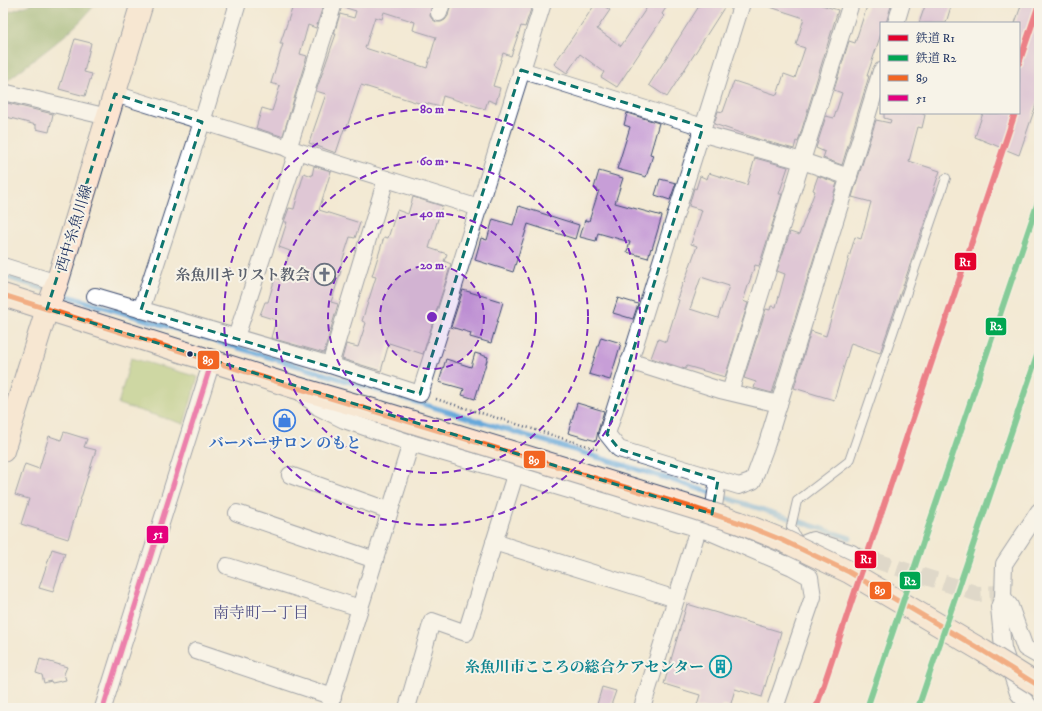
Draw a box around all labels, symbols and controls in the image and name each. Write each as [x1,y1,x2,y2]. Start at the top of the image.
legend [880,22,1020,114]
text: 鉄道 R1 [915,31,955,46]
text: 鉄道 R2 [915,51,957,66]
text: 89 [916,71,928,86]
text: 51 [916,91,926,106]
text: 80 m [420,102,444,117]
text: 60 m [420,154,444,169]
street label: 西中糸魚川線 [52,182,97,274]
text: 40 m [419,206,444,221]
line badge: R1 [954,252,977,271]
text: R1 [959,256,971,270]
text: 20 m [420,258,444,273]
church icon: 糸魚川キリスト教会 [312,262,338,288]
place label: 糸魚川キリスト教会 [175,266,310,285]
centre of rings [425,310,439,324]
line badge: R2 [985,317,1007,336]
text: R2 [990,320,1003,334]
unlabelled marker [185,349,195,359]
line badge: 89 [197,350,220,370]
text: 89 [203,354,214,368]
shop icon: バーバーサロン のもと [272,407,298,433]
place label: バーバーサロン のもと [209,434,361,453]
line badge: 89 [523,450,546,469]
text: 89 [529,454,540,468]
line badge: 51 [146,525,169,544]
text: 51 [152,528,163,542]
line badge: R1 [854,550,877,569]
text: R1 [860,553,872,567]
line badge: R2 [899,571,921,590]
text: R2 [904,575,917,589]
line badge: 89 [869,581,892,600]
text: 89 [875,584,886,598]
district label: 南寺町一丁目 [213,603,309,623]
building icon: 糸魚川市こころの総合ケアセンター [707,654,733,680]
place label: 糸魚川市こころの総合ケアセンター [465,658,704,677]

